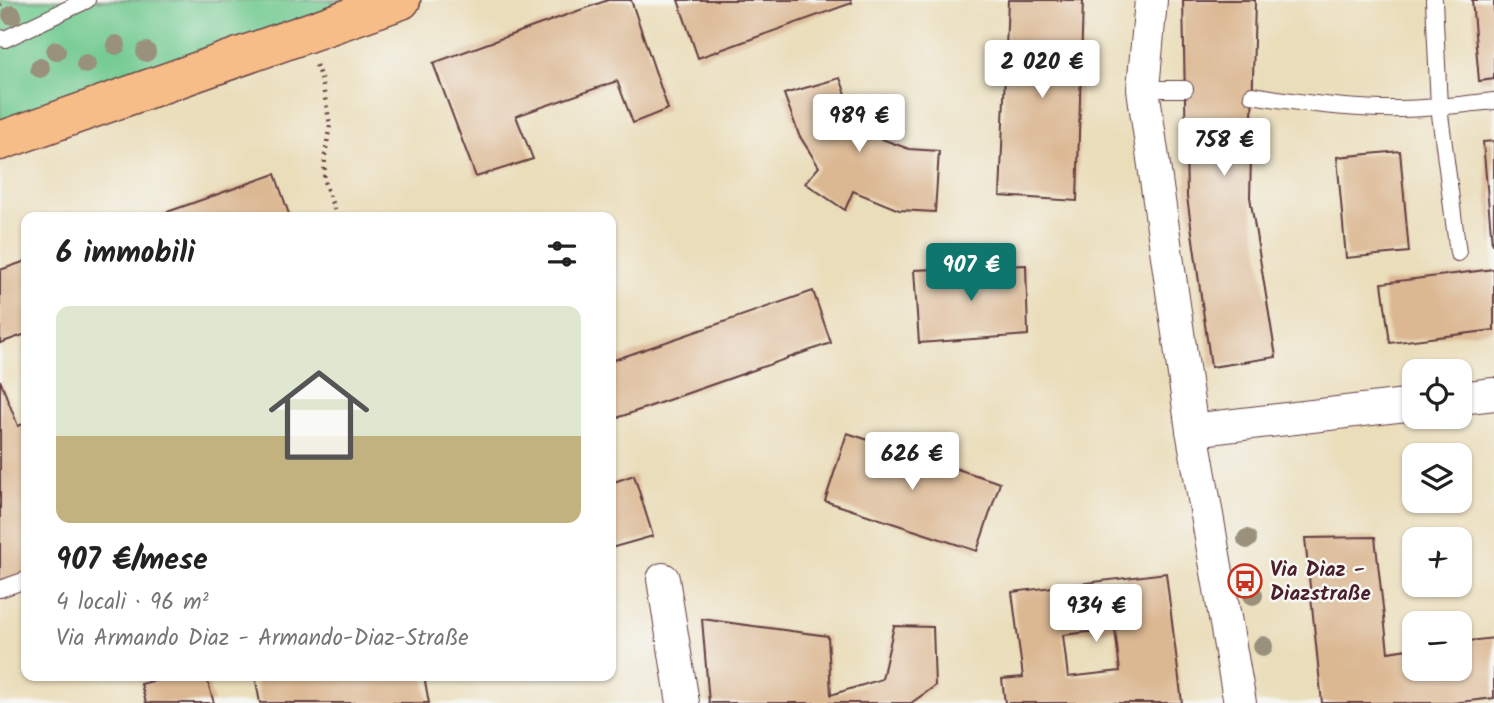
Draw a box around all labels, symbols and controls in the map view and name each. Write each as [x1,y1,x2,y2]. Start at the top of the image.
pin: 2 020 € [977,41,1107,100]
text: 2 020 € [1001,45,1083,81]
pin: 989 € [810,94,908,154]
text: 989 € [829,99,889,135]
pin: 758 € [1175,118,1273,178]
text: 758 € [1194,123,1254,159]
text: 6 immobili [56,230,195,278]
icon: filters [543,235,581,273]
pin: 907 € [922,244,1020,303]
text: 907 € [942,248,1000,284]
icon: home [256,352,382,478]
map controls [1402,359,1472,681]
button: locate [1402,359,1472,429]
pin: 626 € [863,433,961,492]
text: 626 € [881,437,943,473]
button: layers [1402,443,1472,513]
button: + [1402,527,1472,597]
text: 907 €/mese [56,537,208,585]
place label: Via Diaz - Diazstraße [1270,554,1371,611]
bus stop icon: Via Diaz - Diazstraße [1226,562,1264,600]
pin: 934 € [1047,584,1145,644]
text: 4 locali · 96 m² [56,585,209,621]
text: 934 € [1066,589,1126,625]
button: − [1402,611,1472,681]
text: Via Armando Diaz - Armando-Diaz-Straße [56,621,469,657]

